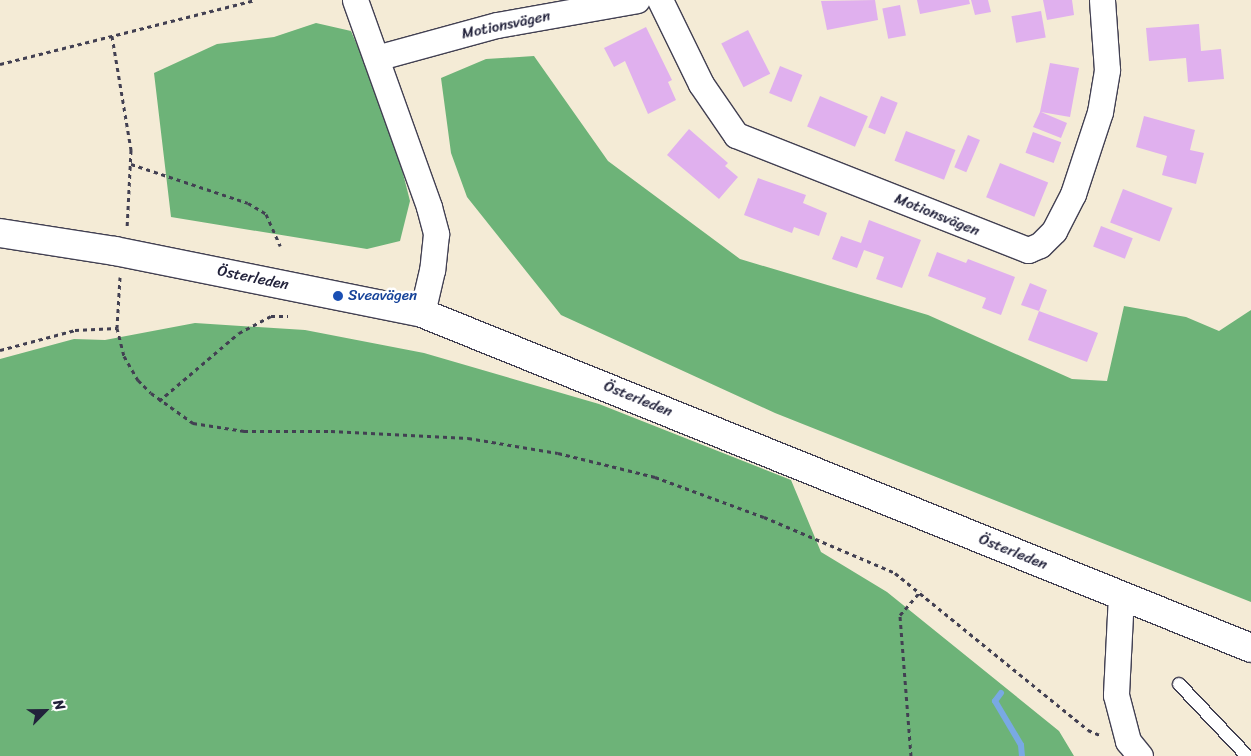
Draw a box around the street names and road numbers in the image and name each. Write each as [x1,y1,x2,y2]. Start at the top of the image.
street label: Motionsvägen [460,7,552,43]
street label: Motionsvägen [892,190,982,240]
street label: Österleden [216,262,290,294]
street label: Österleden [601,377,675,421]
street label: Österleden [976,530,1050,574]

